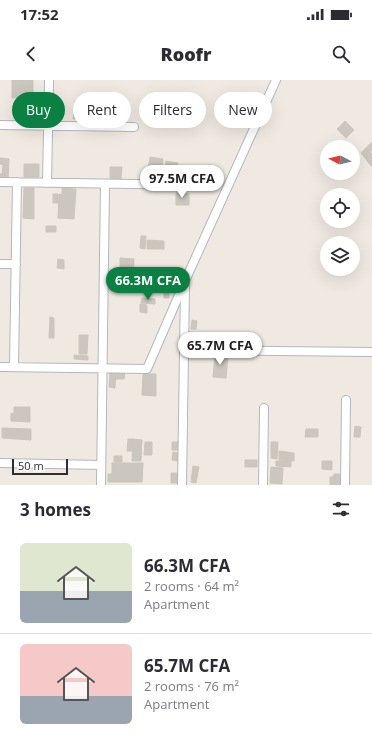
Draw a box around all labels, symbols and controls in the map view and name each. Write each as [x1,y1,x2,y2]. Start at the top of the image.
text: 17:52 [20,4,59,24]
text: Roofr [160,42,212,66]
icon: back [20,43,42,65]
icon: search [330,43,352,65]
chip: Buy [12,92,65,128]
chip: Rent [73,92,131,128]
chip: Filters [139,92,206,128]
chip: New [214,92,272,128]
north arrow [320,140,360,180]
map controls [320,140,360,276]
pin: 97.5M CFA [136,165,228,199]
text: 97.5M CFA [149,169,215,187]
button: locate [320,188,360,228]
button: layers [320,236,360,276]
pin: 66.3M CFA [102,267,194,301]
text: 66.3M CFA [115,271,181,289]
pin: 65.7M CFA [174,332,266,366]
text: 65.7M CFA [187,336,253,354]
scale bar [12,457,68,476]
text: 50 m [18,458,44,473]
text: 3 homes [20,498,91,521]
icon: filters [330,498,352,520]
text: 66.3M CFA [144,554,230,577]
icon: home [52,559,100,607]
text: 2 rooms · 64 m² [144,577,239,595]
text: Apartment [144,595,209,613]
text: 65.7M CFA [144,654,230,677]
icon: home [52,660,100,708]
text: 2 rooms · 76 m² [144,677,239,695]
text: Apartment [144,695,209,713]

